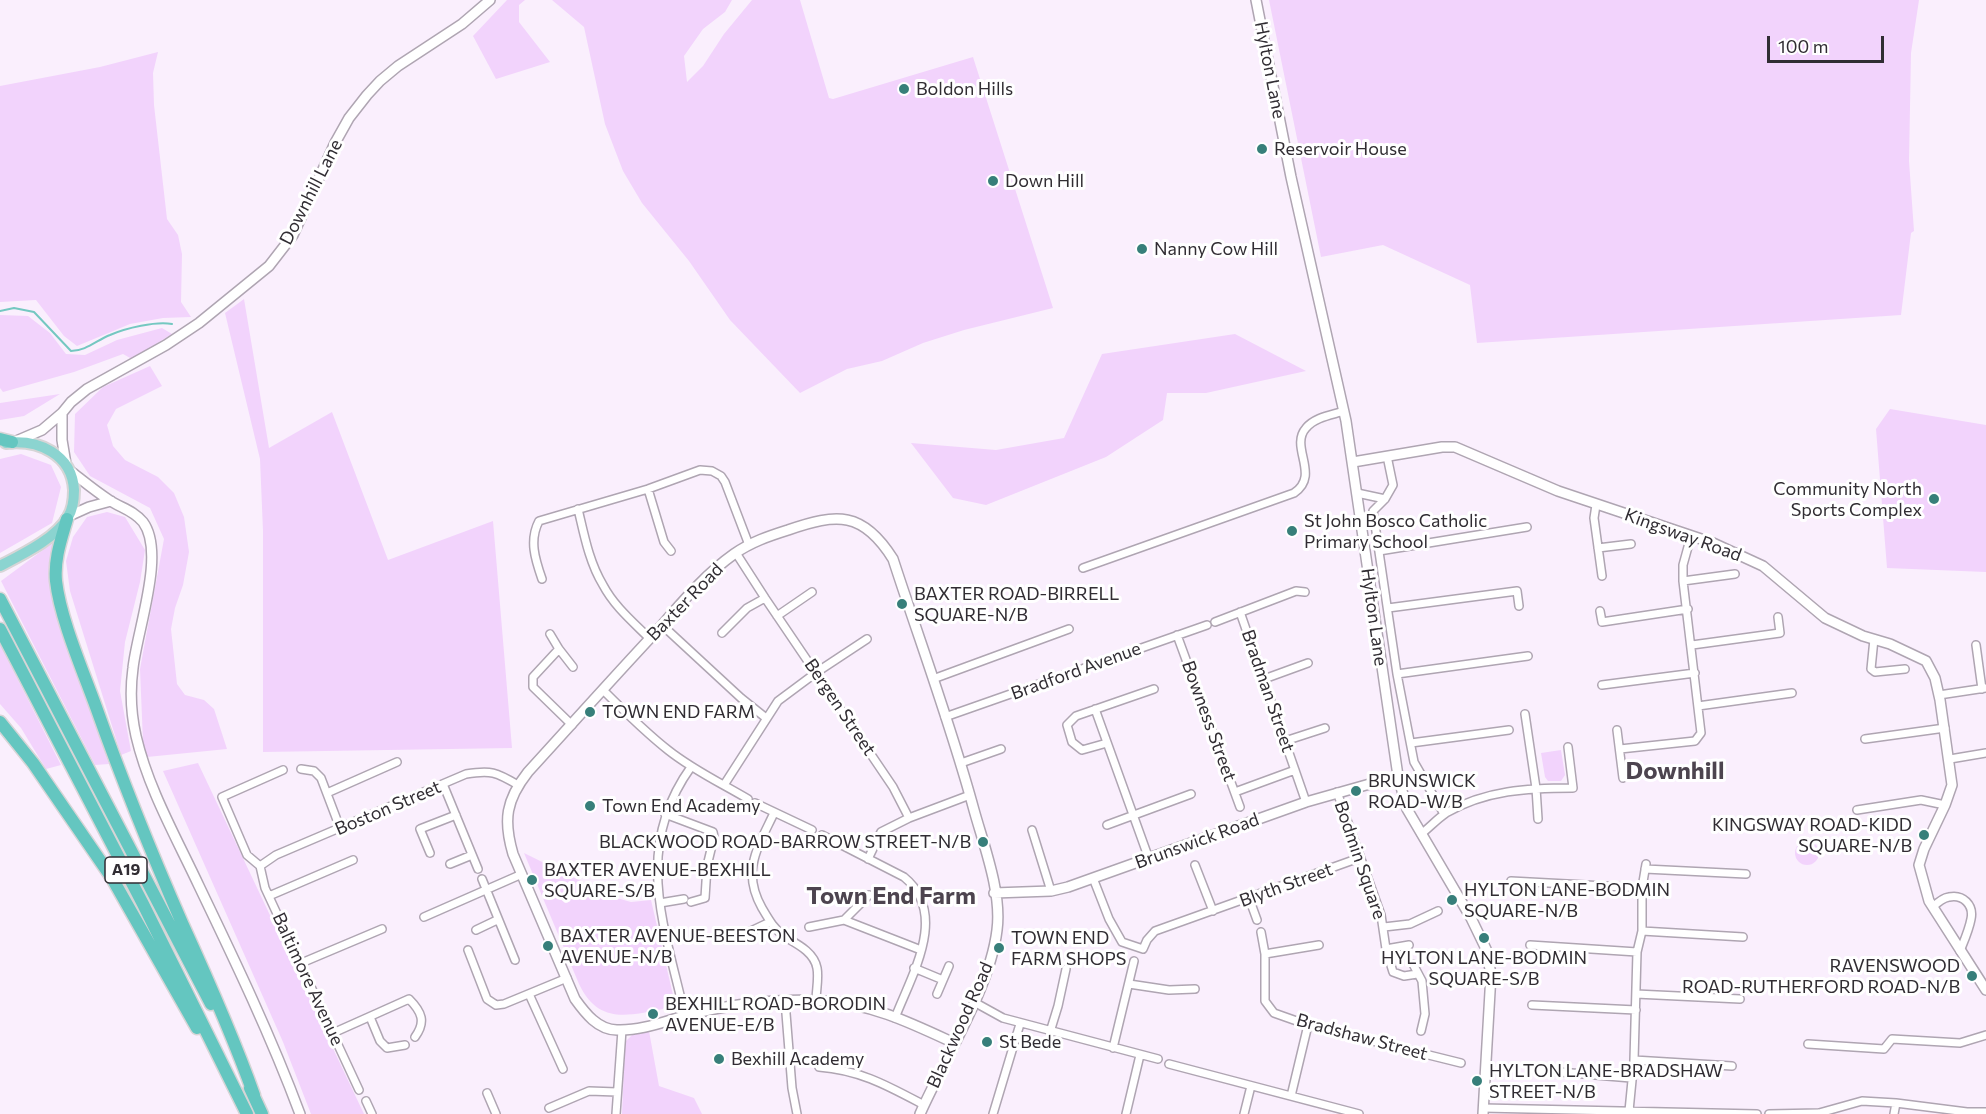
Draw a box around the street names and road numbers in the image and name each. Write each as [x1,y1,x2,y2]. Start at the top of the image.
street label: Hylton Lane [1250,20,1290,120]
street label: Downhill Lane [275,136,347,248]
street label: Kingsway Road [1622,504,1744,566]
street label: Baxter Road [642,559,728,645]
street label: Hylton Lane [1356,567,1392,667]
street label: Bradman Street [1237,627,1299,755]
street label: Bradford Avenue [1008,637,1144,705]
street label: Bergen Street [800,655,880,759]
street label: Bowness Street [1177,658,1241,784]
street label: Boston Street [332,776,444,840]
street label: Bodmin Square [1330,798,1390,922]
street label: Brunswick Road [1132,809,1262,873]
road number: A19 [105,857,147,883]
street label: Blyth Street [1236,858,1336,912]
street label: Baltimore Avenue [268,909,348,1049]
street label: Blackwood Road [923,959,997,1091]
street label: Bradshaw Street [1294,1009,1430,1065]

